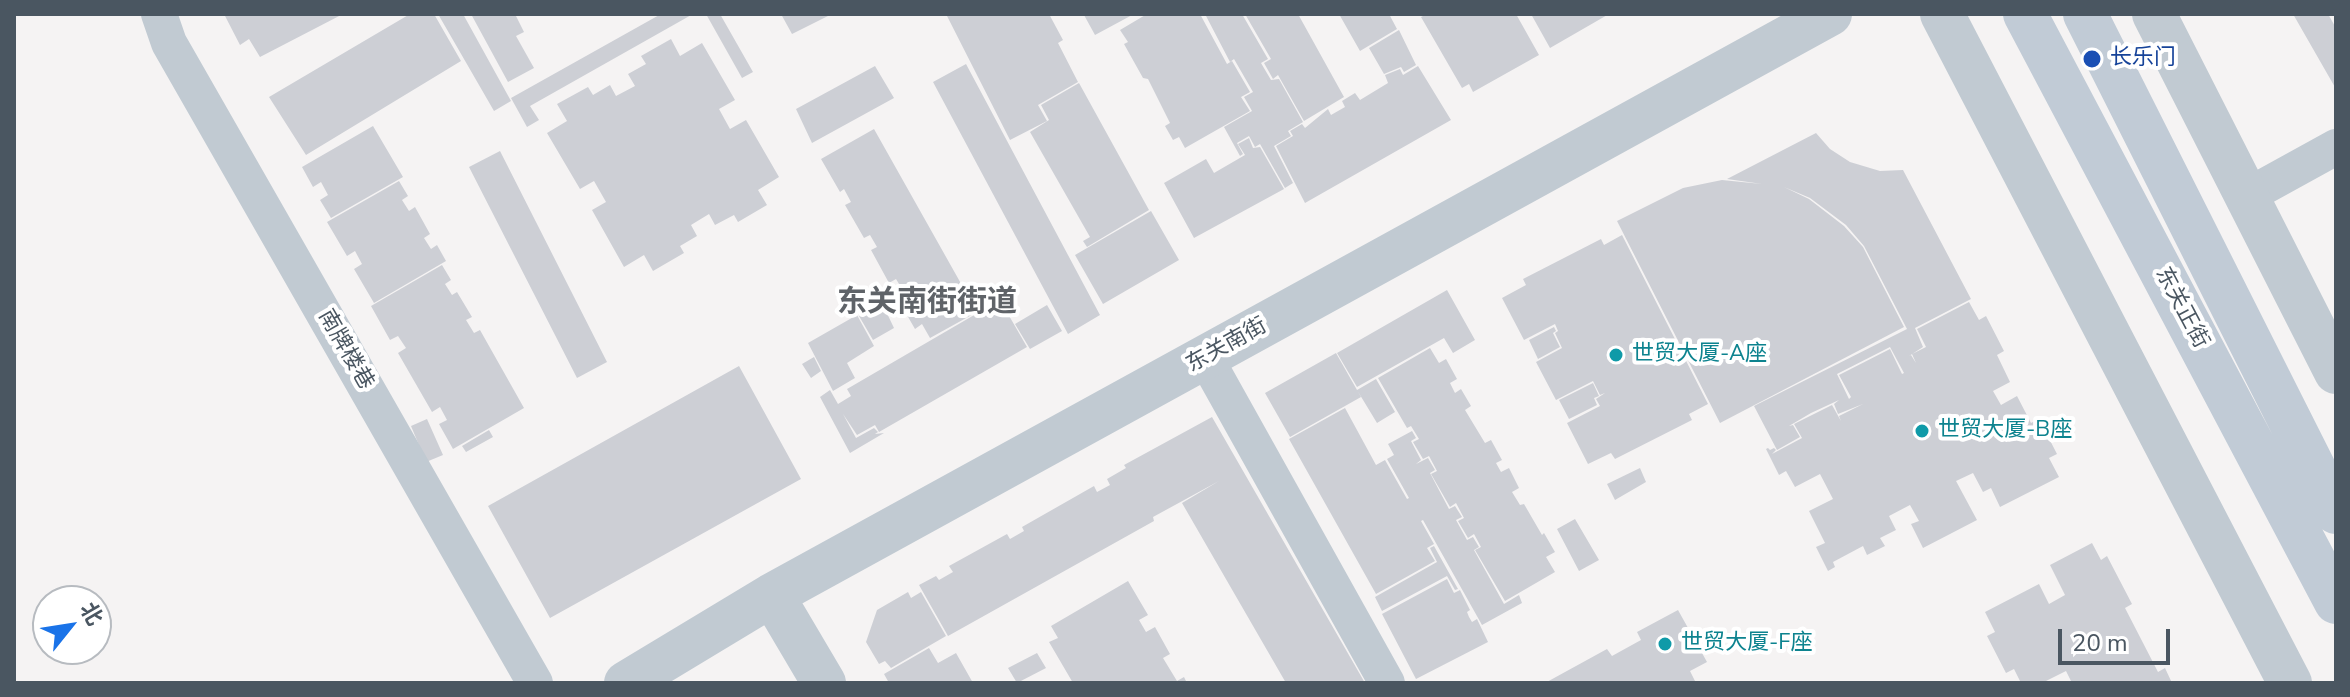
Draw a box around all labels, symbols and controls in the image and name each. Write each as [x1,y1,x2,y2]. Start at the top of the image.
place label: 长乐门 [2110,46,2176,72]
marker: 长乐门 [2081,48,2103,70]
street label: 东关正街 [2149,263,2213,353]
district label: 东关南街街道 [837,286,1017,322]
street label: 南牌楼巷 [312,305,378,395]
street label: 东关南街 [1182,313,1272,379]
place label: 世贸大厦-A座 [1632,342,1767,368]
marker: 世贸大厦-A座 [1607,346,1625,364]
place label: 世贸大厦-B座 [1938,418,2072,444]
marker: 世贸大厦-B座 [1913,422,1931,440]
north arrow [32,585,112,665]
text: 北 [73,597,110,631]
scale bar [2062,613,2174,663]
text: 20 m [2072,627,2128,659]
place label: 世贸大厦-F座 [1681,631,1812,657]
marker: 世贸大厦-F座 [1656,635,1674,653]

